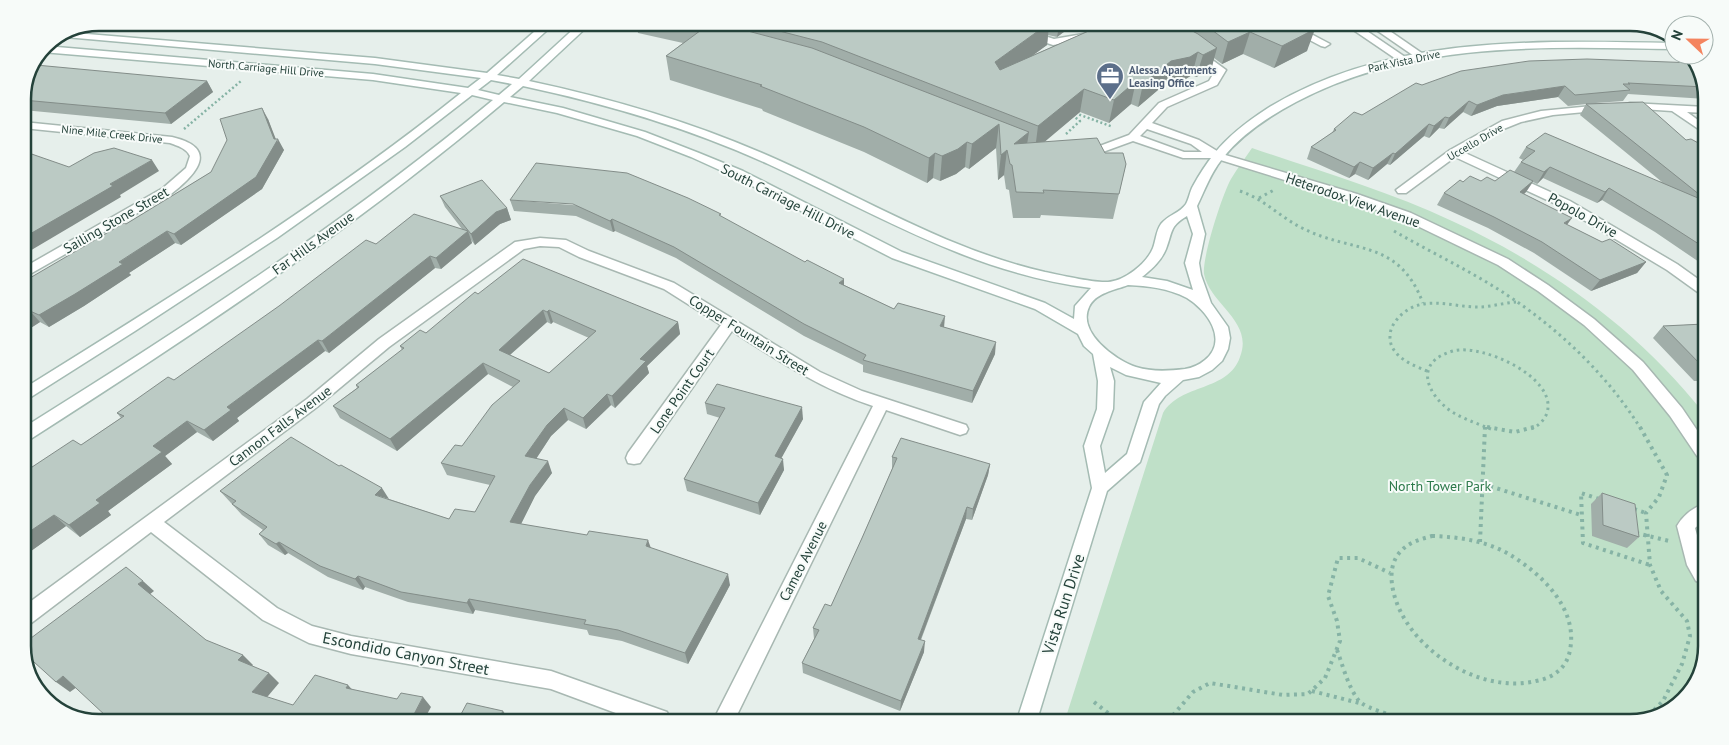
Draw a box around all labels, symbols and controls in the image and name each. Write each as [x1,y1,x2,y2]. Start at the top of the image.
north arrow [1664,15,1714,65]
text: N [1667,27,1687,43]
street label: Park Vista Drive [1367,46,1442,75]
street label: North Carriage Hill Drive [207,56,325,80]
office icon: Alessa Apartments Leasing Office [1095,61,1125,100]
place label: Alessa Apartments Leasing Office [1129,63,1217,90]
street label: Uccello Drive [1445,120,1506,164]
street label: Nine Mile Creek Drive [61,122,164,146]
street label: South Carriage Hill Drive [718,159,858,243]
street label: Heterodox View Avenue [1283,169,1423,231]
street label: Sailing Stone Street [60,182,172,257]
street label: Popolo Drive [1545,189,1621,241]
street label: Far Hills Avenue [269,207,357,279]
street label: Copper Fountain Street [686,291,813,379]
street label: Lone Point Court [646,345,718,437]
street label: Cannon Falls Avenue [225,381,335,471]
park label: North Tower Park [1389,477,1492,495]
street label: Cameo Avenue [775,518,831,604]
street label: Vista Run Drive [1037,551,1089,658]
street label: Escondido Canyon Street [321,627,491,679]

